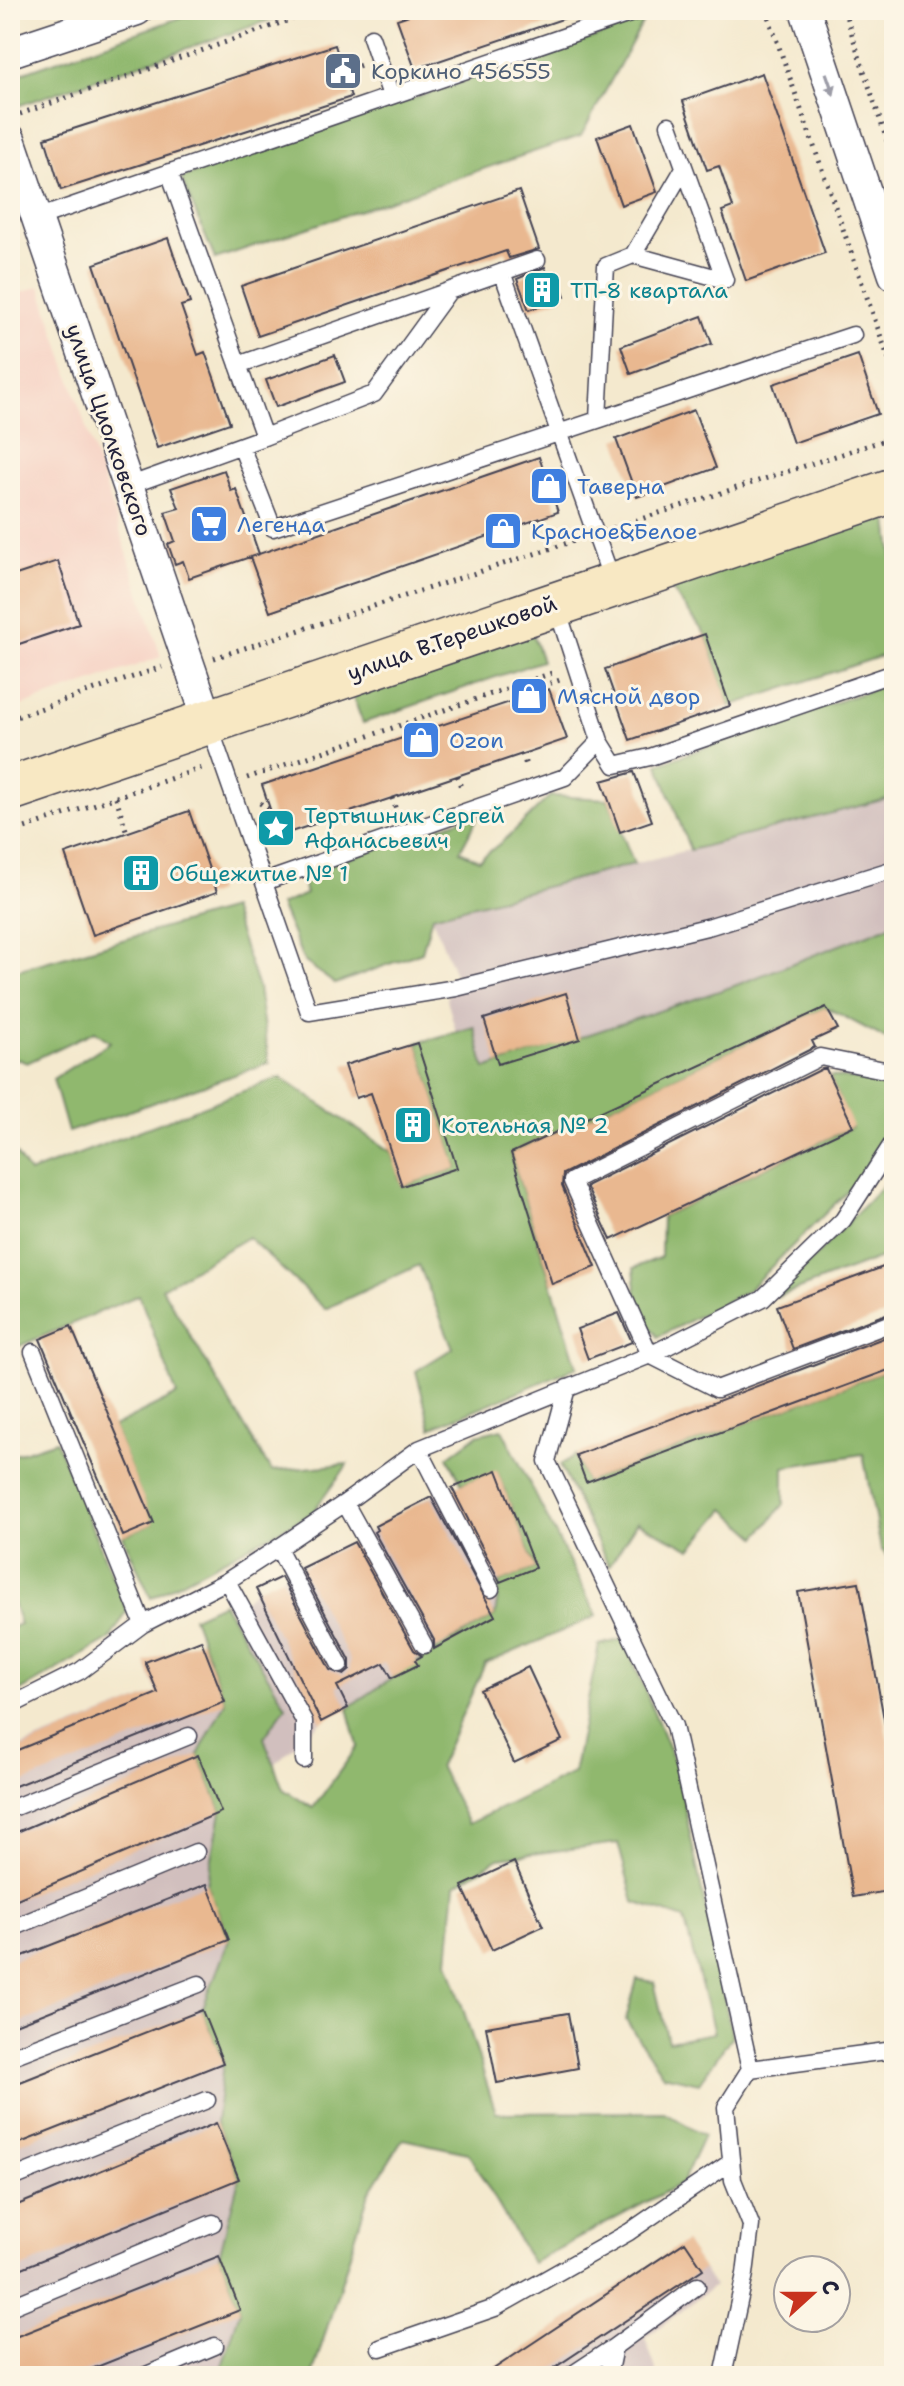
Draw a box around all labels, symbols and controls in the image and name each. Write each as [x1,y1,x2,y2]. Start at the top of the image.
public building icon: Коркино 456555 [322,50,364,92]
place label: Коркино 456555 [371,57,551,86]
one-way arrow [824,72,836,96]
building icon: ТП-8 квартала [521,269,563,311]
place label: ТП-8 квартала [570,276,728,305]
street label: улица Циолковского [59,320,159,540]
shop icon: Таверна [528,465,570,507]
place label: Таверна [577,472,665,501]
supermarket icon: Легенда [188,503,230,545]
place label: Легенда [237,510,326,539]
shop icon: Красное&Белое [482,510,524,552]
place label: Красное&Белое [531,517,698,546]
street label: улица В.Терешковой [343,588,561,688]
shop icon: Мясной двор [508,675,550,717]
place label: Мясной двор [557,682,700,711]
shop icon: Ozon [400,719,442,761]
place label: Ozon [449,726,504,755]
place label: Тертышник Сергей Афанасьевич [304,801,505,855]
place icon: Тертышник Сергей Афанасьевич [255,807,297,849]
building icon: Общежитие № 1 [120,852,162,894]
place label: Общежитие № 1 [169,859,349,888]
building icon: Котельная № 2 [392,1104,434,1146]
place label: Котельная № 2 [441,1111,609,1140]
north arrow [772,2254,852,2334]
text: С [814,2276,846,2299]

